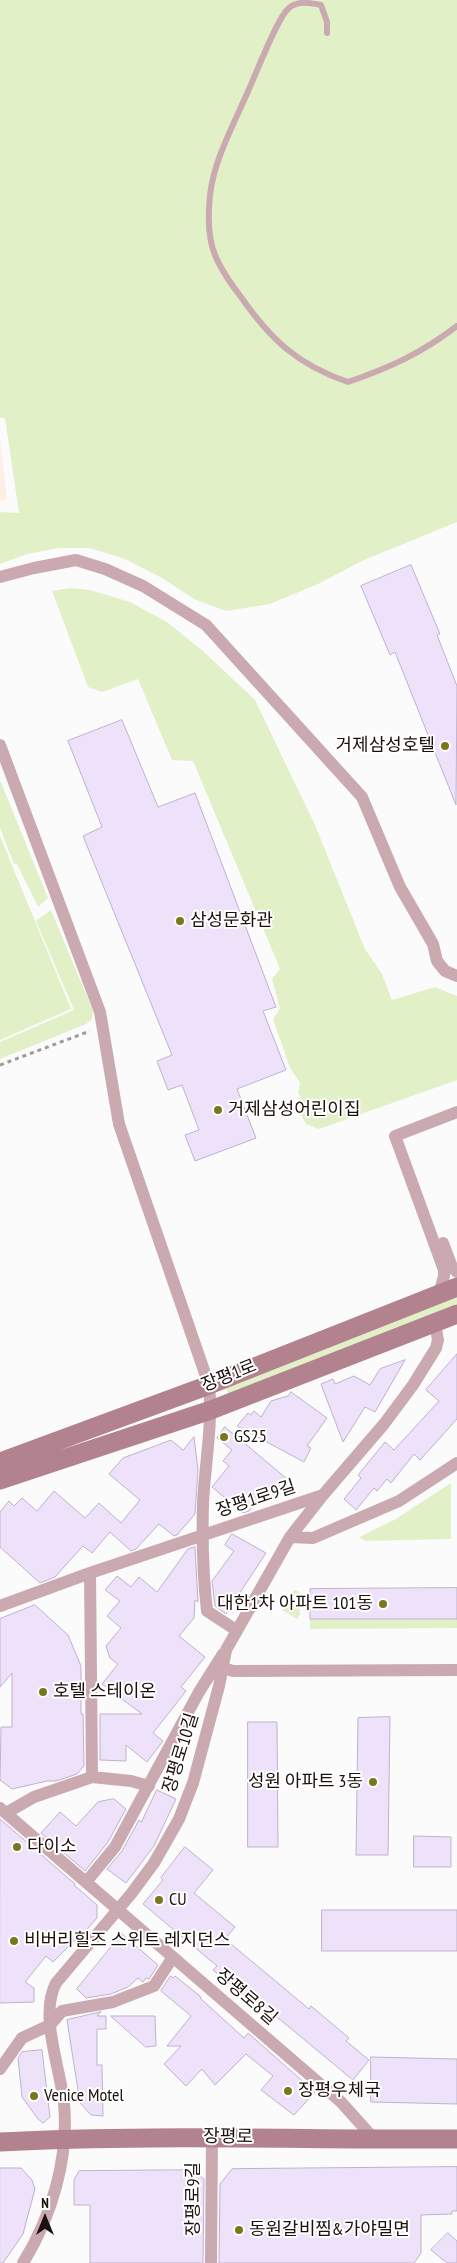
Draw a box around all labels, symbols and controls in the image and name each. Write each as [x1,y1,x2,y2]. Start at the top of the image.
place label: 거제삼성호텔 [336,735,435,757]
marker: 거제삼성호텔 [439,740,451,752]
place label: 삼성문화관 [190,910,273,932]
marker: 삼성문화관 [174,915,186,927]
place label: 거제삼성어린이집 [228,1099,360,1121]
marker: 거제삼성어린이집 [212,1104,224,1116]
street label: 장평1로 [198,1355,260,1397]
place label: GS25 [234,1426,267,1448]
marker: GS25 [218,1431,230,1443]
street label: 장평1로9길 [213,1476,299,1522]
place label: 대한1차 아파트 101동 [217,1593,373,1615]
marker: 대한1차 아파트 101동 [377,1598,389,1610]
place label: 호텔 스테이온 [53,1681,156,1703]
marker: 호텔 스테이온 [37,1686,49,1698]
street label: 장평로10길 [159,1710,203,1796]
place label: 성원 아파트 3동 [248,1771,363,1793]
marker: 성원 아파트 3동 [367,1776,379,1788]
place label: 다이소 [27,1836,77,1858]
marker: 다이소 [11,1841,23,1853]
place label: CU [169,1889,187,1911]
marker: CU [153,1894,165,1906]
place label: 비버리힐즈 스위트 레지던스 [24,1930,230,1952]
marker: 비버리힐즈 스위트 레지던스 [8,1935,20,1947]
street label: 장평로8길 [211,1964,281,2030]
place label: 장평우체국 [298,2080,381,2102]
place label: Venice Motel [44,2085,124,2107]
marker: 장평우체국 [282,2085,294,2097]
marker: Venice Motel [28,2090,40,2102]
street label: 장평로 [203,2126,253,2148]
street label: 장평로9길 [183,2162,205,2236]
north arrow [20,2193,70,2243]
text: N [41,2194,49,2212]
place label: 동원갈비찜&가야밀면 [249,2219,410,2241]
marker: 동원갈비찜&가야밀면 [233,2224,245,2236]

